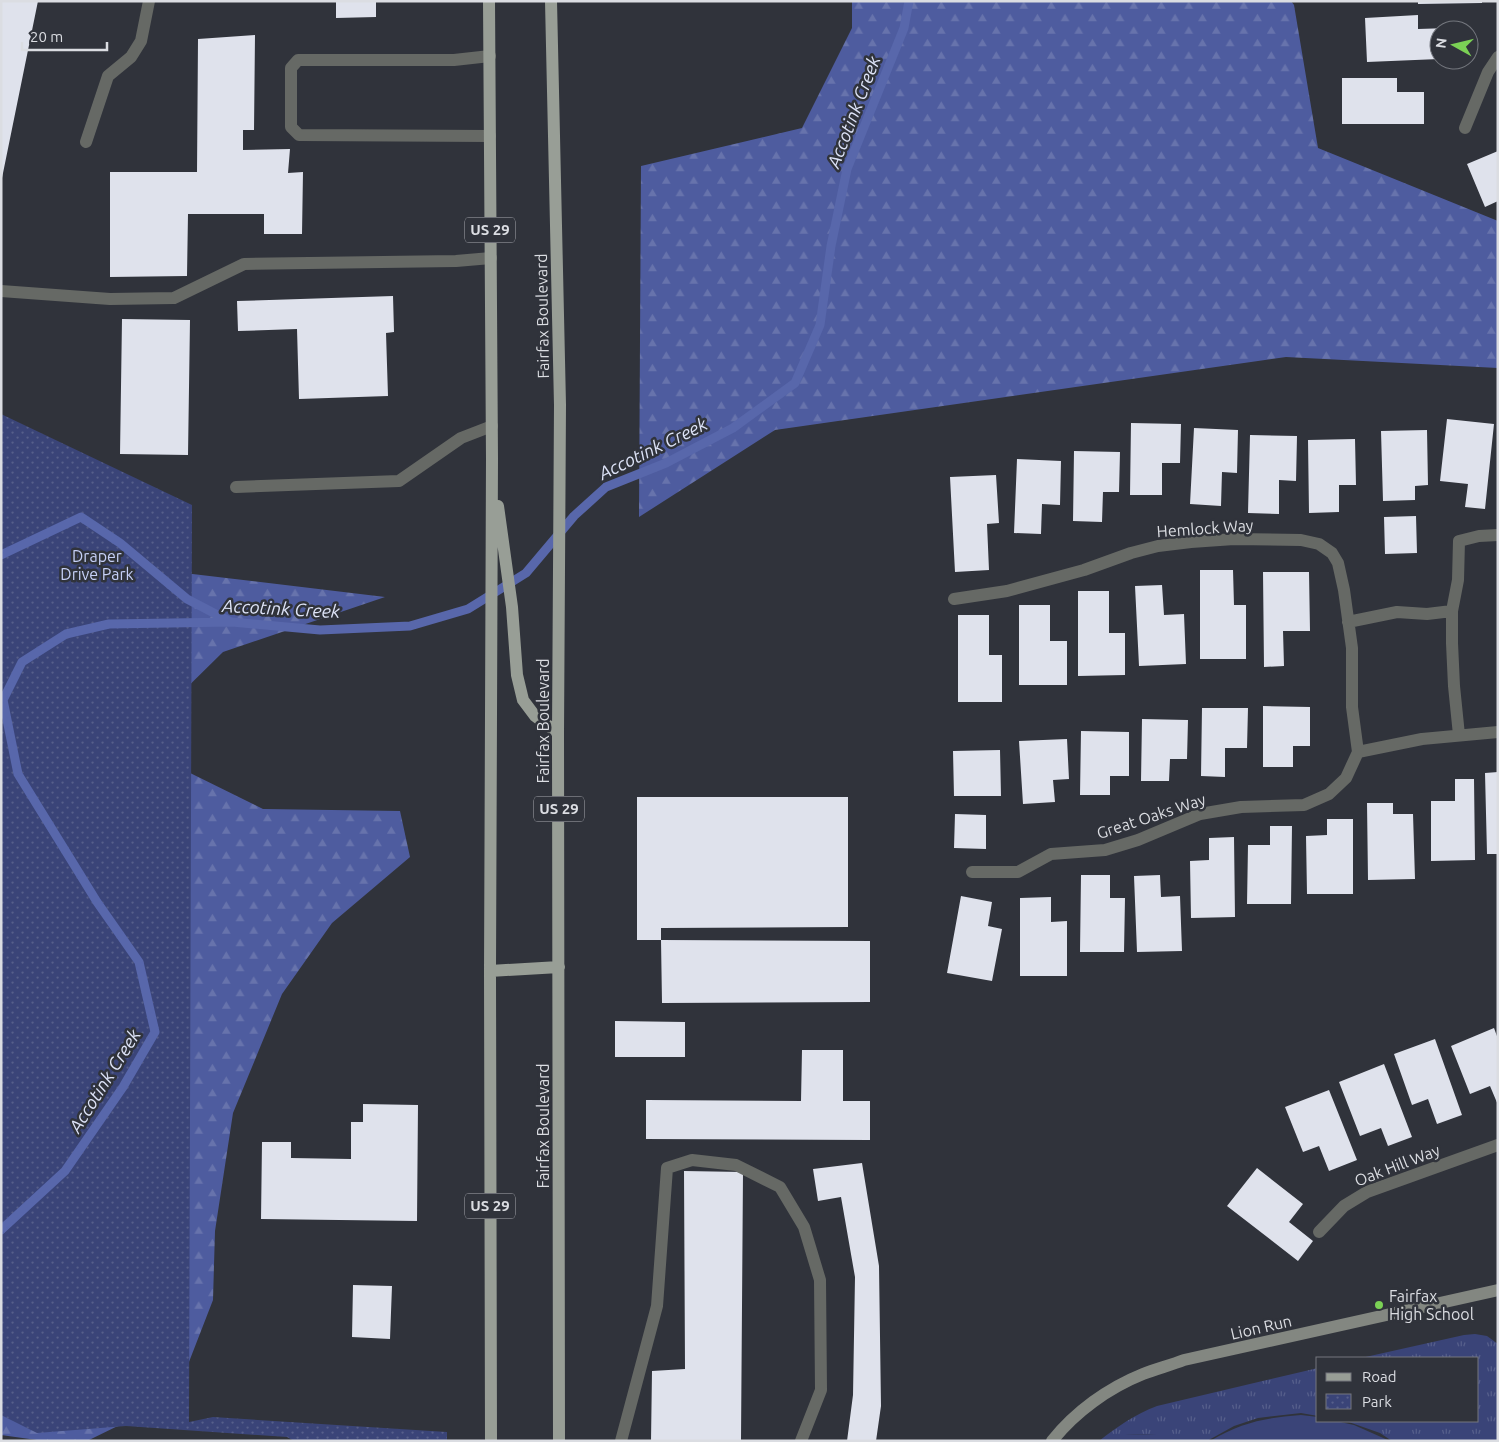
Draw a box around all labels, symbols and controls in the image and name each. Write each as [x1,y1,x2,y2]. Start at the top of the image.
scale bar [22,20,108,52]
north arrow [1429,20,1479,70]
text: 20 m [30,28,63,45]
text: N [1432,37,1450,49]
water label: Accotink Creek [822,52,884,171]
road number: US 29 [465,218,515,242]
street label: Fairfax Boulevard [532,253,552,379]
water label: Accotink Creek [594,413,711,483]
street label: Hemlock Way [1156,516,1254,540]
park label: Draper Drive Park [60,547,134,583]
water label: Accotink Creek [220,595,341,621]
street label: Fairfax Boulevard [534,658,552,784]
street label: Great Oaks Way [1094,790,1208,842]
road number: US 29 [534,796,584,822]
water label: Accotink Creek [64,1024,144,1137]
street label: Fairfax Boulevard [534,1063,552,1189]
street label: Oak Hill Way [1352,1140,1442,1190]
road number: US 29 [465,1194,515,1218]
place label: Fairfax High School [1389,1287,1474,1323]
marker: Fairfax High School [1373,1299,1385,1311]
street label: Lion Run [1229,1311,1293,1343]
legend [1316,1357,1479,1422]
text: Road [1362,1368,1397,1385]
text: Park [1362,1393,1392,1410]

